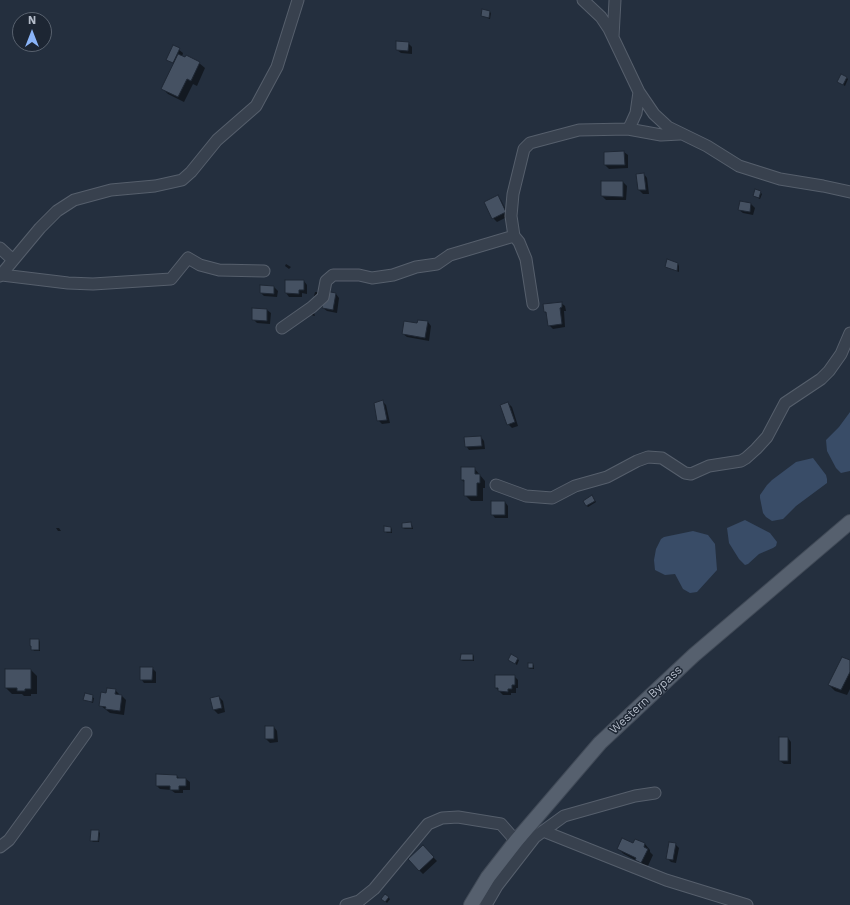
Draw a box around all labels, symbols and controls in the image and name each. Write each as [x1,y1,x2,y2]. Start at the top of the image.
north arrow [12,12,52,52]
text: N [28,14,36,27]
street label: Western Bypass [607,663,685,737]

